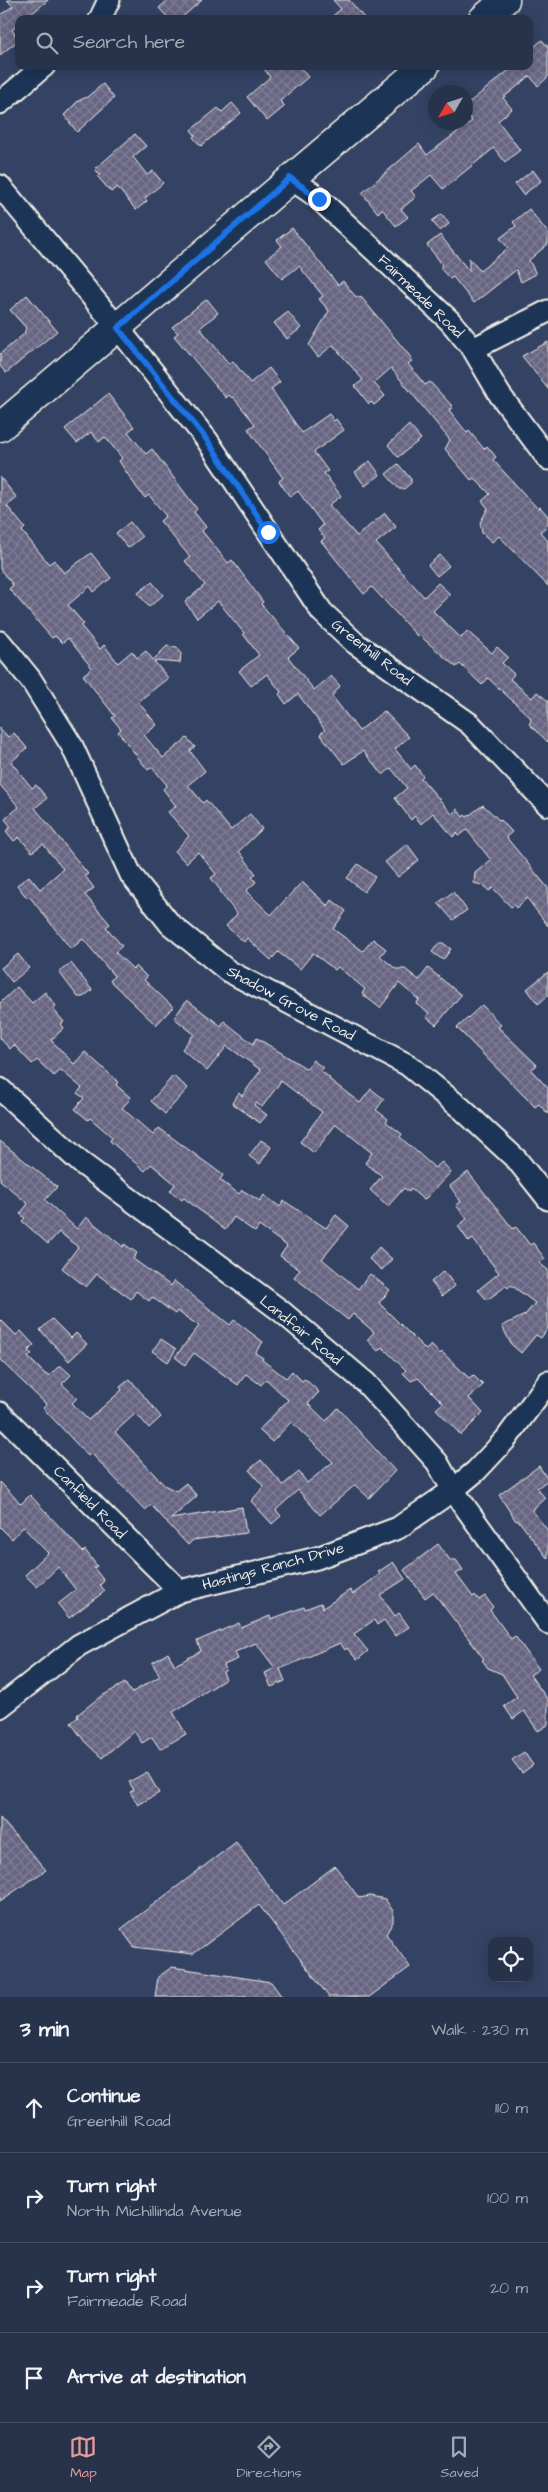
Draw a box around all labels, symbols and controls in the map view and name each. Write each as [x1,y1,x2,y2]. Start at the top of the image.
search box [15,15,533,70]
icon: search [33,29,61,57]
text: Search here [73,29,185,56]
north arrow [428,85,473,130]
route end [308,188,331,211]
street label: Fairmeade Road [373,250,469,343]
route start [257,521,280,544]
street label: Greenhill Road [327,614,417,691]
street label: Shadow Grove Road [223,961,359,1046]
street label: Landfair Road [255,1291,347,1370]
street label: Canfield Road [48,1461,131,1544]
street label: Hastings Ranch Drive [200,1537,347,1597]
map controls [488,1937,533,1982]
button: locate [488,1937,533,1982]
text: 3 min [20,2015,69,2044]
text: Walk · 230 m [431,2019,528,2041]
text: Continue [67,2083,141,2110]
icon: ahead [20,2094,48,2122]
text: 110 m [495,2097,528,2119]
text: Greenhill Road [67,2110,171,2132]
text: Turn right [67,2173,156,2200]
icon: right [20,2184,48,2212]
text: 100 m [487,2187,528,2209]
text: North Michillinda Avenue [67,2200,242,2222]
text: Turn right [67,2263,156,2290]
icon: right [20,2274,48,2302]
text: 20 m [490,2277,528,2299]
text: Fairmeade Road [67,2290,187,2312]
icon: arrive [20,2364,48,2392]
text: Arrive at destination [67,2364,246,2391]
tab: Map [69,2433,97,2483]
tab: Directions [236,2433,301,2483]
tab: Saved [440,2433,479,2483]

